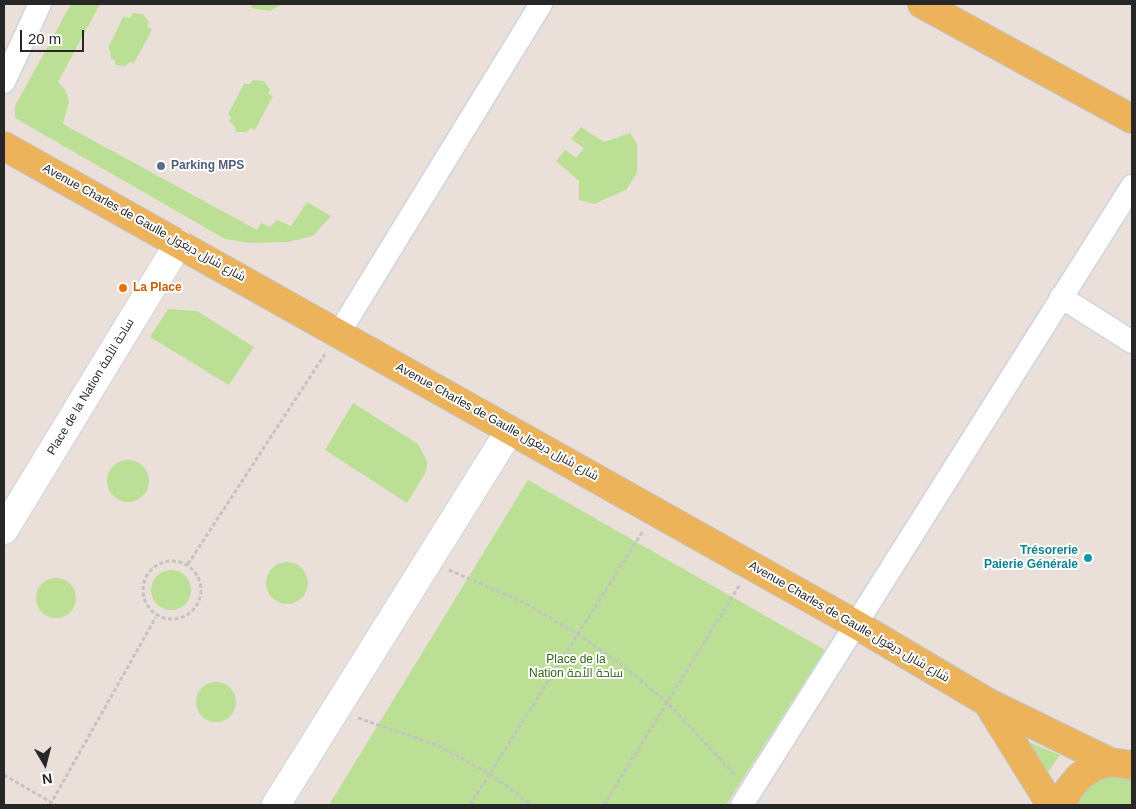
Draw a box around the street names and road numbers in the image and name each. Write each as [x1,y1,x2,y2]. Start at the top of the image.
street label: Avenue Charles de Gaulle شارع شارل ديغول [40,161,248,285]
street label: Place de la Nation ساحة الأمة [44,316,138,458]
street label: Avenue Charles de Gaulle شارع شارل ديغول [393,360,601,484]
street label: Avenue Charles de Gaulle شارع شارل ديغول [746,558,952,686]

